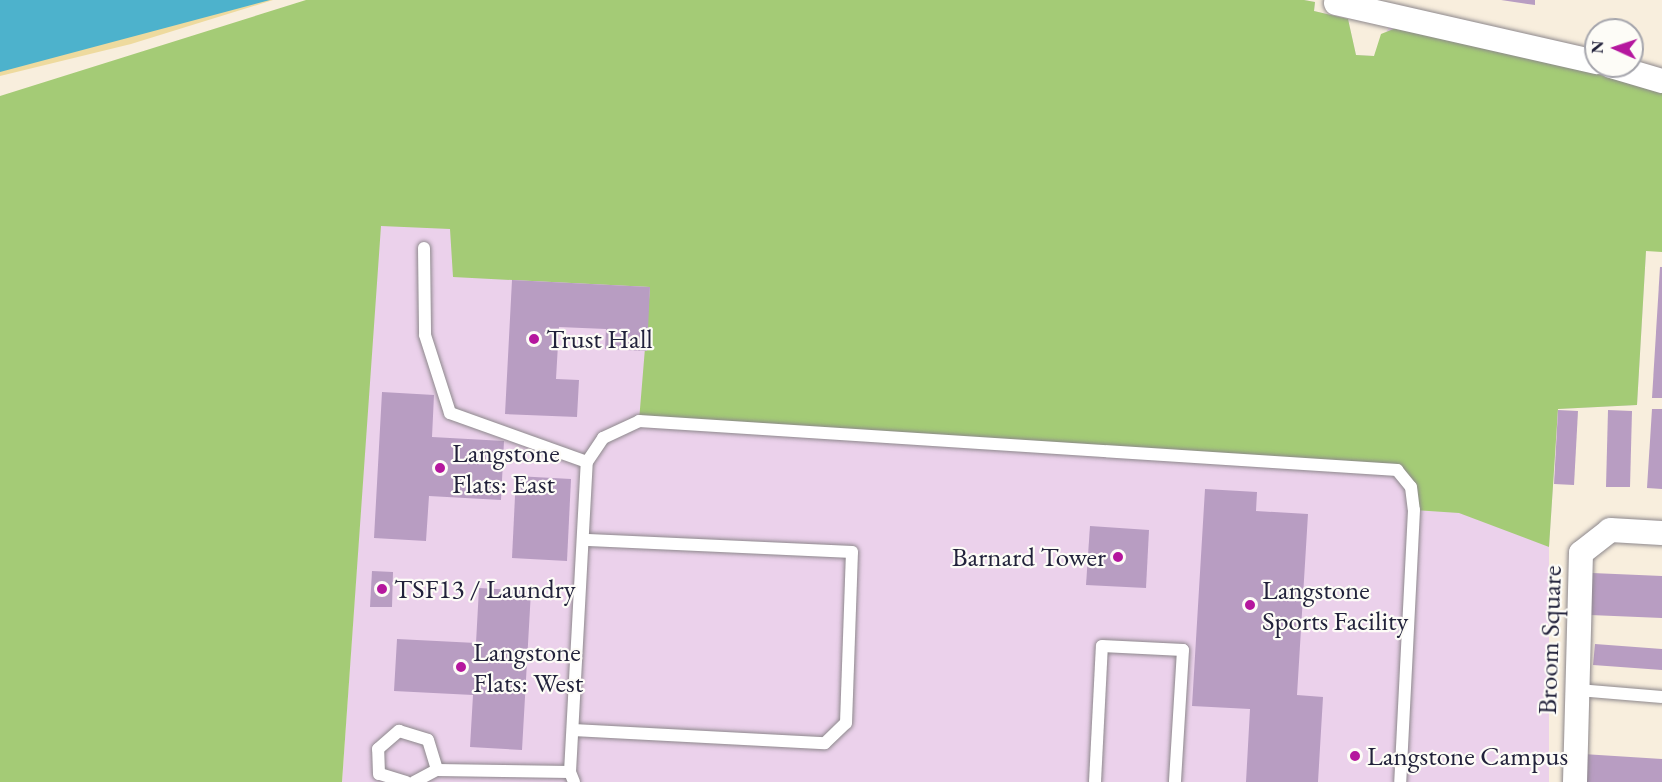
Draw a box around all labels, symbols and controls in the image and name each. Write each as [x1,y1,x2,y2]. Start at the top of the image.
north arrow [1584,18,1644,78]
text: N [1587,40,1608,54]
place label: Trust Hall [546,323,653,355]
marker: Trust Hall [527,332,541,346]
place label: Langstone Flats: East [452,436,560,499]
marker: Langstone Flats: East [433,461,447,475]
place label: Barnard Tower [952,541,1106,573]
marker: Barnard Tower [1111,550,1125,564]
street label: Broom Square [1530,565,1568,715]
place label: TSF13 / Laundry [394,573,575,605]
place label: Langstone Sports Facility [1262,573,1408,636]
marker: TSF13 / Laundry [375,582,389,596]
marker: Langstone Sports Facility [1243,598,1257,612]
place label: Langstone Flats: West [473,635,583,698]
marker: Langstone Flats: West [454,660,468,674]
place label: Langstone Campus [1367,740,1568,772]
marker: Langstone Campus [1348,749,1362,763]

